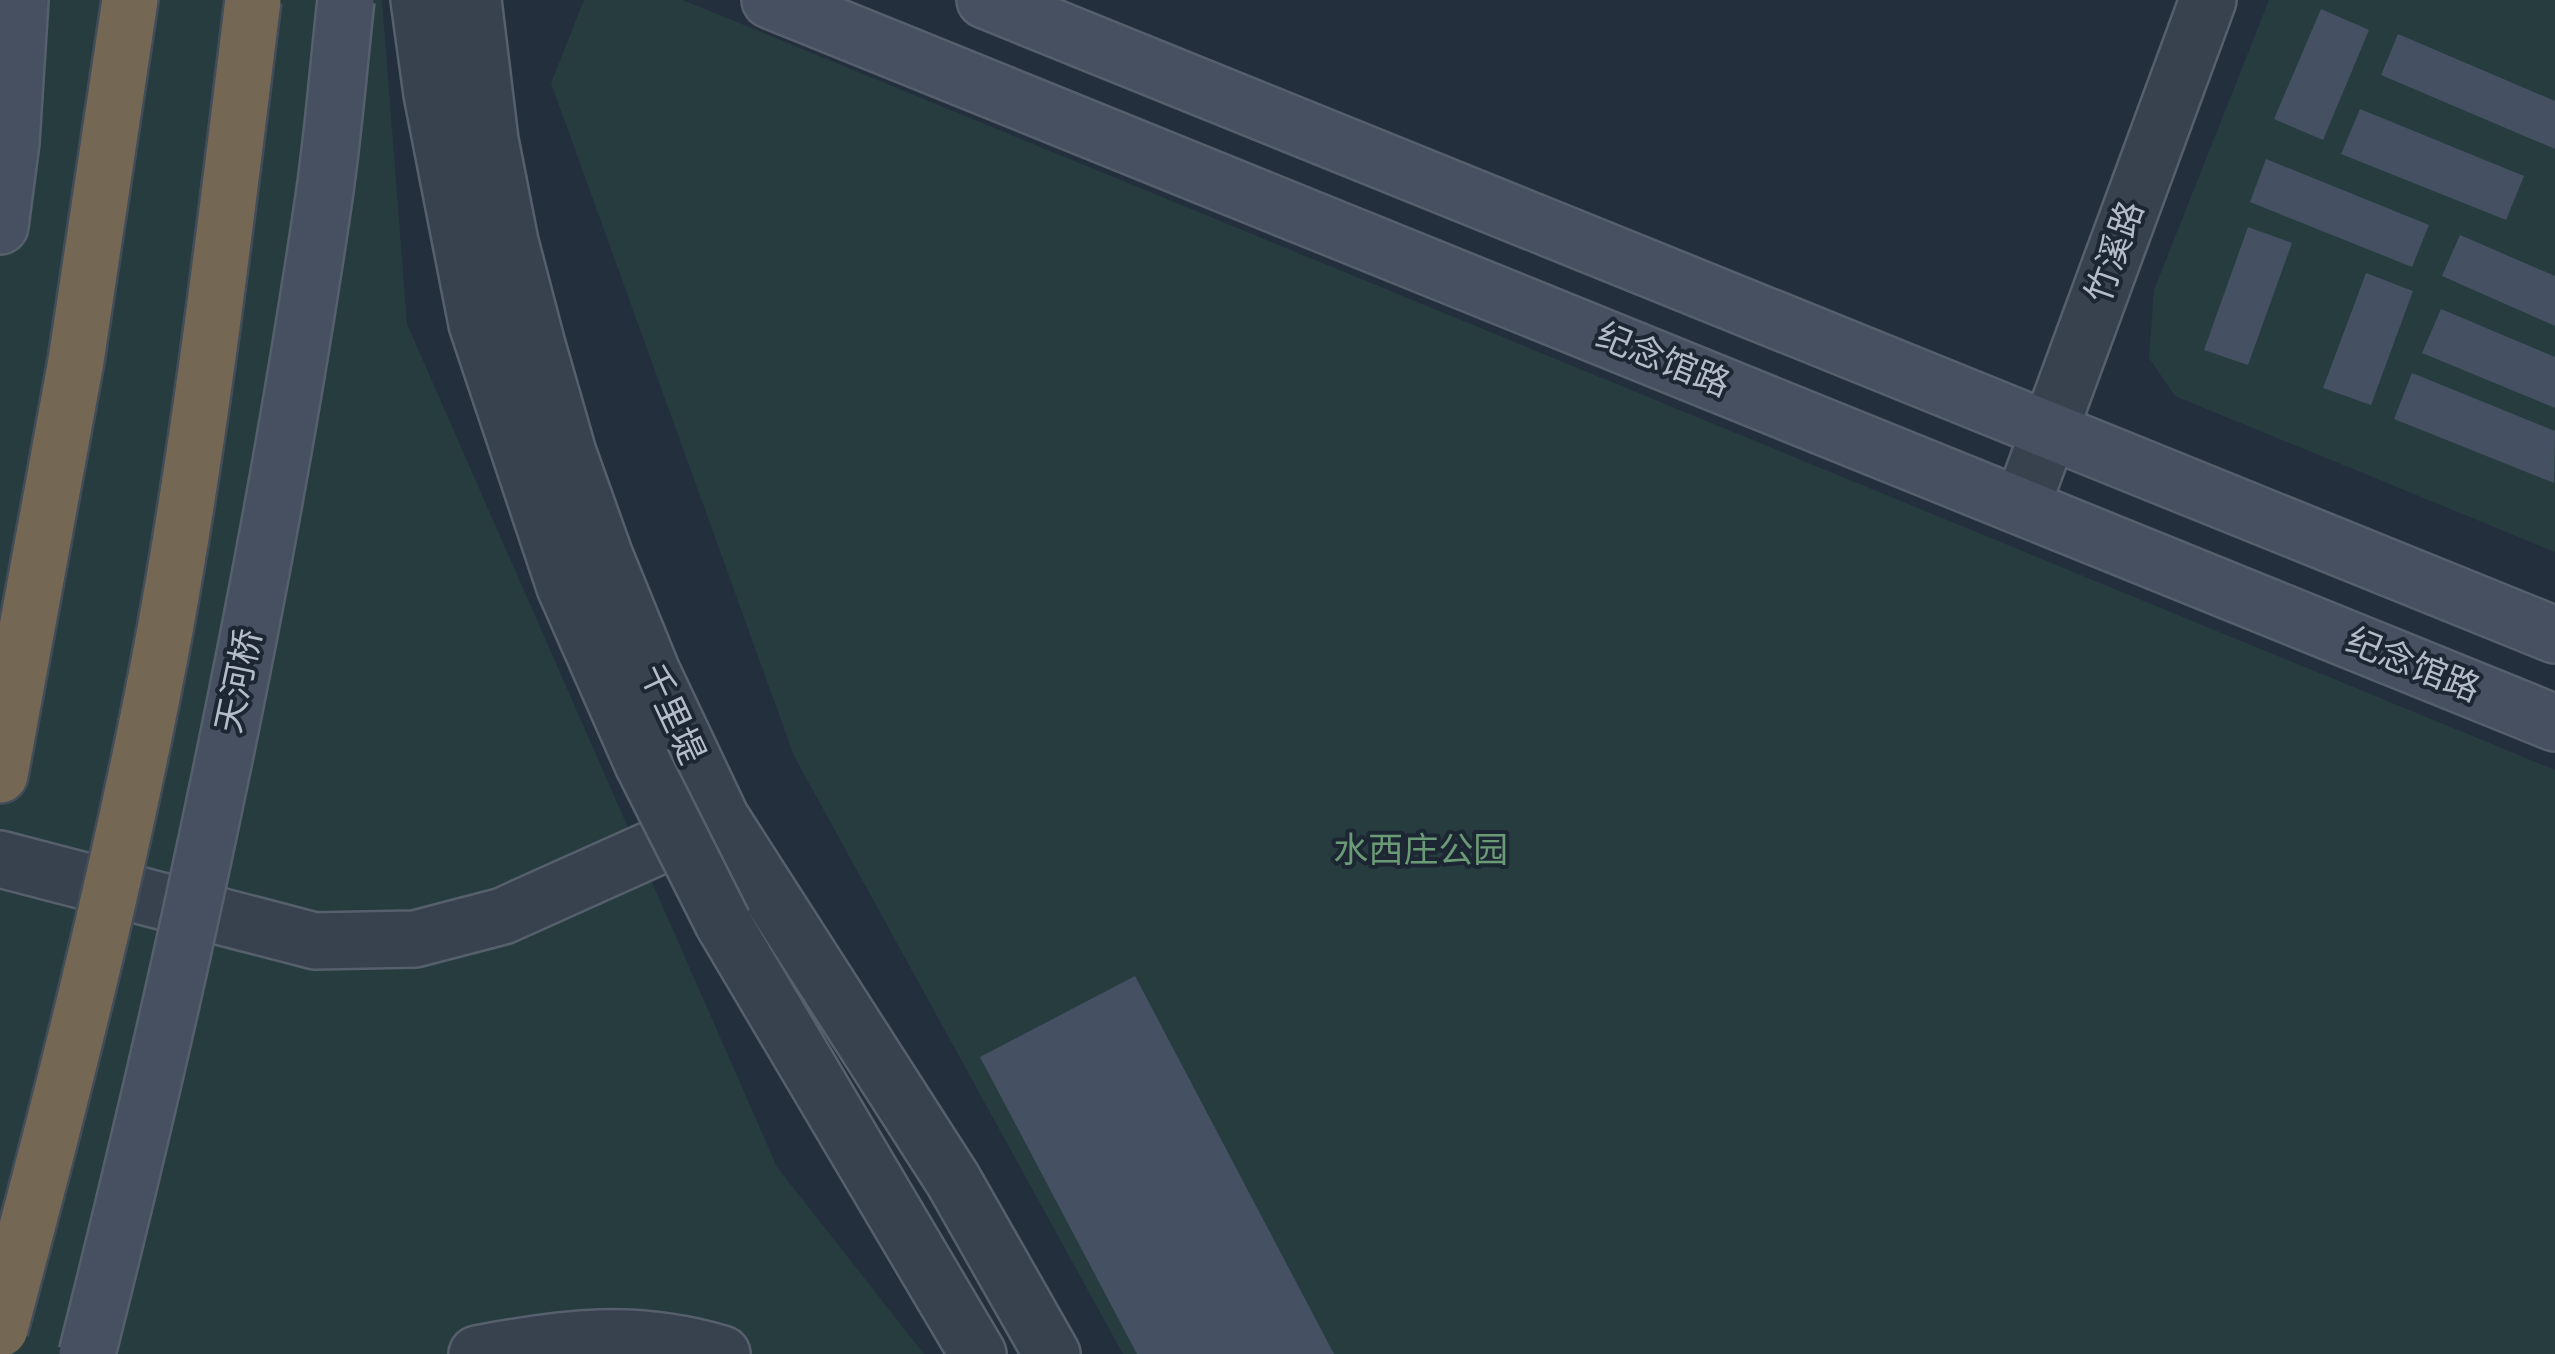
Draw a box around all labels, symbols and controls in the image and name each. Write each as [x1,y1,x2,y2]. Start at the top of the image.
street label: 竹溪路 [2075,195,2155,309]
street label: 纪念馆路 [1589,312,1737,408]
street label: 纪念馆路 [2339,617,2487,713]
street label: 天河桥 [205,625,273,737]
street label: 千里堤 [629,656,715,772]
park label: 水西庄公园 [1333,827,1509,874]

